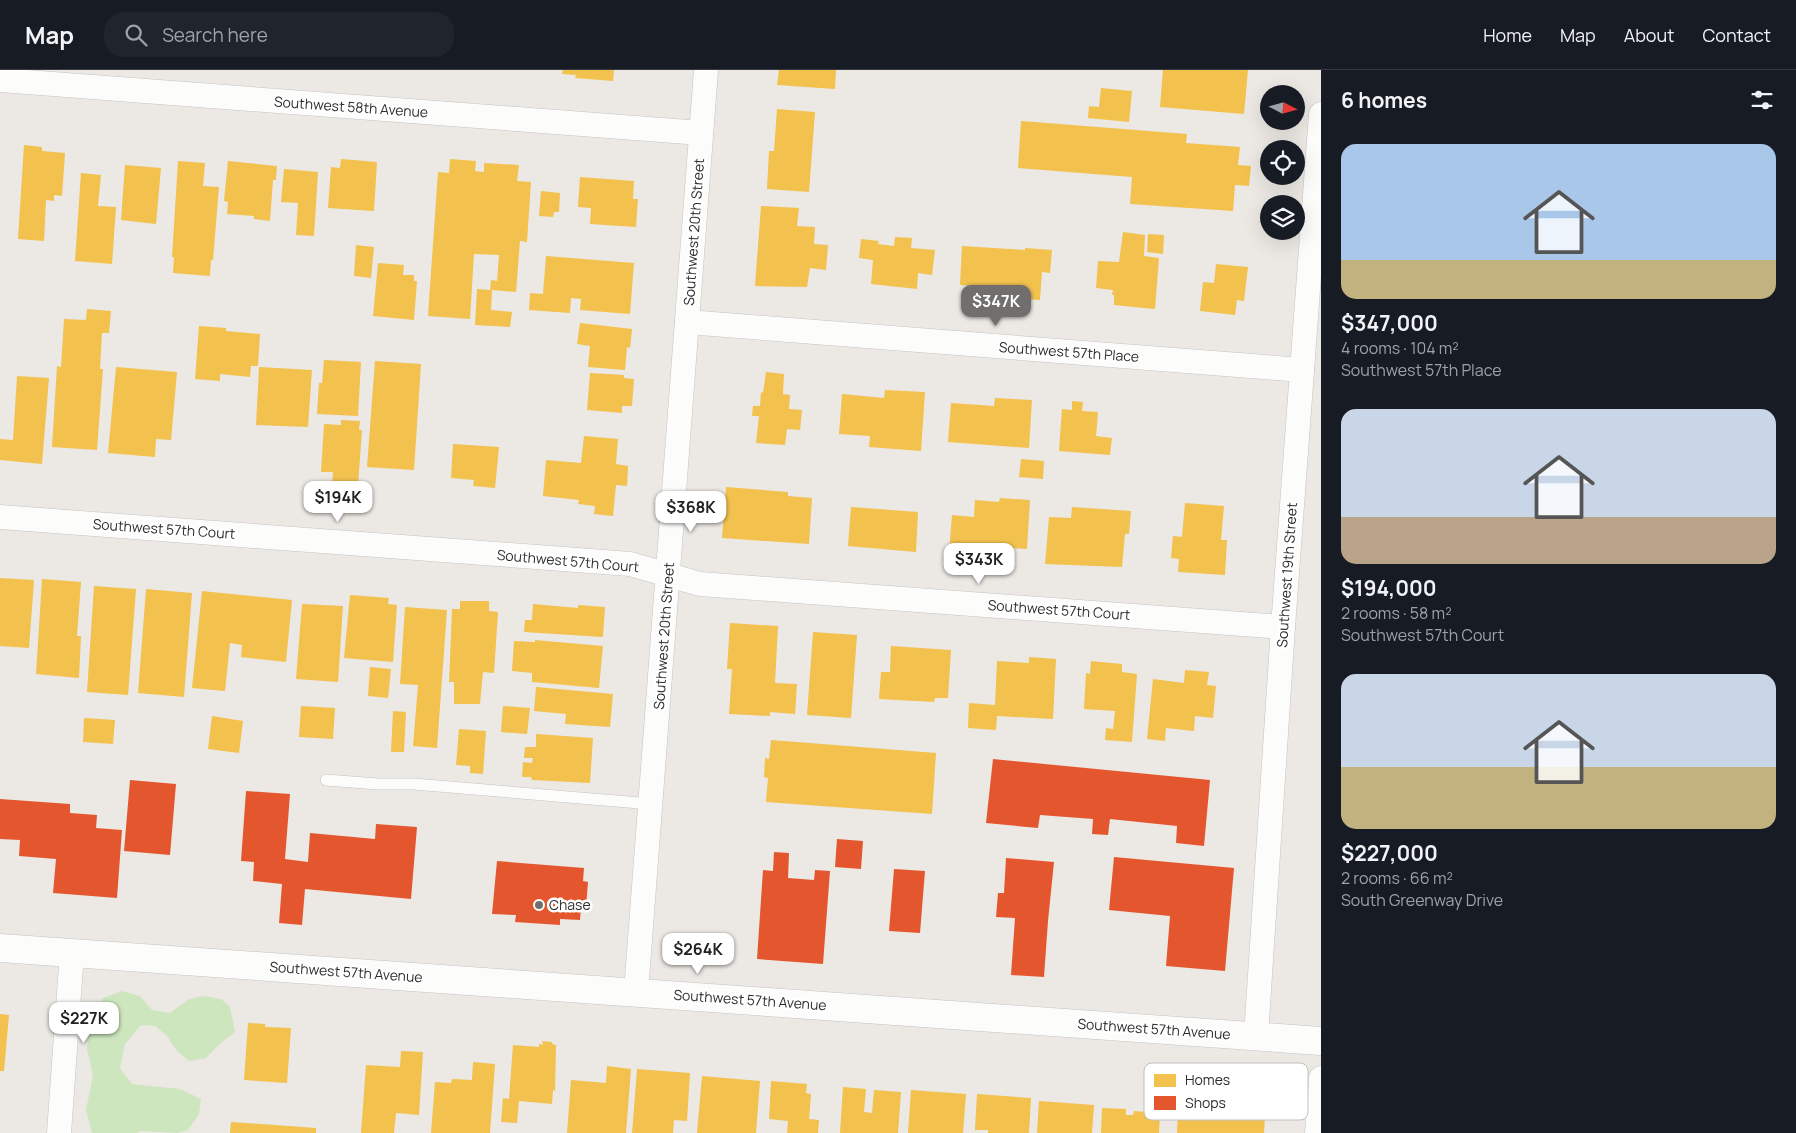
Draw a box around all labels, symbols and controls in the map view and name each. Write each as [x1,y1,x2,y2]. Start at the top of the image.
search box [104,12,454,57]
text: Map [25,18,74,51]
icon: search [122,21,150,49]
text: Search here [162,22,268,48]
text: Home [1483,23,1532,47]
text: Map [1560,23,1596,47]
text: About [1624,23,1674,47]
text: Contact [1702,23,1771,47]
north arrow [1260,85,1305,130]
map controls [1260,85,1305,240]
text: 6 homes [1341,86,1427,114]
icon: filters [1748,86,1776,114]
street label: Southwest 58th Avenue [273,92,429,121]
button: locate [1260,140,1305,185]
street label: Southwest 20th Street [679,157,708,306]
icon: home [1514,177,1604,267]
button: layers [1260,195,1305,240]
pin: $347K [961,284,1031,327]
text: $347K [972,290,1020,312]
text: $347,000 [1341,309,1438,337]
street label: Southwest 57th Place [998,337,1140,366]
text: 4 rooms · 104 m² [1341,337,1459,359]
text: Southwest 57th Place [1341,359,1502,381]
icon: home [1514,442,1604,532]
pin: $194K [303,480,373,523]
text: $194K [314,486,362,508]
pin: $368K [656,490,726,533]
text: $368K [666,496,716,518]
street label: Southwest 19th Street [1272,501,1301,648]
street label: Southwest 57th Court [92,514,236,543]
pin: $343K [944,542,1014,585]
street label: Southwest 57th Court [496,545,640,576]
text: $343K [955,548,1003,570]
street label: Southwest 20th Street [649,561,678,710]
text: $194,000 [1341,574,1437,602]
street label: Southwest 57th Court [987,595,1131,624]
text: 2 rooms · 58 m² [1341,602,1452,624]
text: Southwest 57th Court [1341,624,1504,646]
icon: home [1514,707,1604,797]
text: $227,000 [1341,839,1438,867]
text: 2 rooms · 66 m² [1341,867,1453,889]
text: South Greenway Drive [1341,889,1503,911]
place label: Chase [549,895,591,914]
marker: Chase [533,899,545,911]
pin: $264K [663,932,733,975]
text: $264K [673,938,723,960]
street label: Southwest 57th Avenue [269,957,423,986]
street label: Southwest 57th Avenue [673,985,827,1014]
pin: $227K [49,1002,119,1044]
text: $227K [60,1007,108,1029]
street label: Southwest 57th Avenue [1077,1014,1231,1043]
legend [1144,1063,1308,1120]
text: Homes [1185,1070,1230,1089]
text: Shops [1185,1093,1226,1112]

